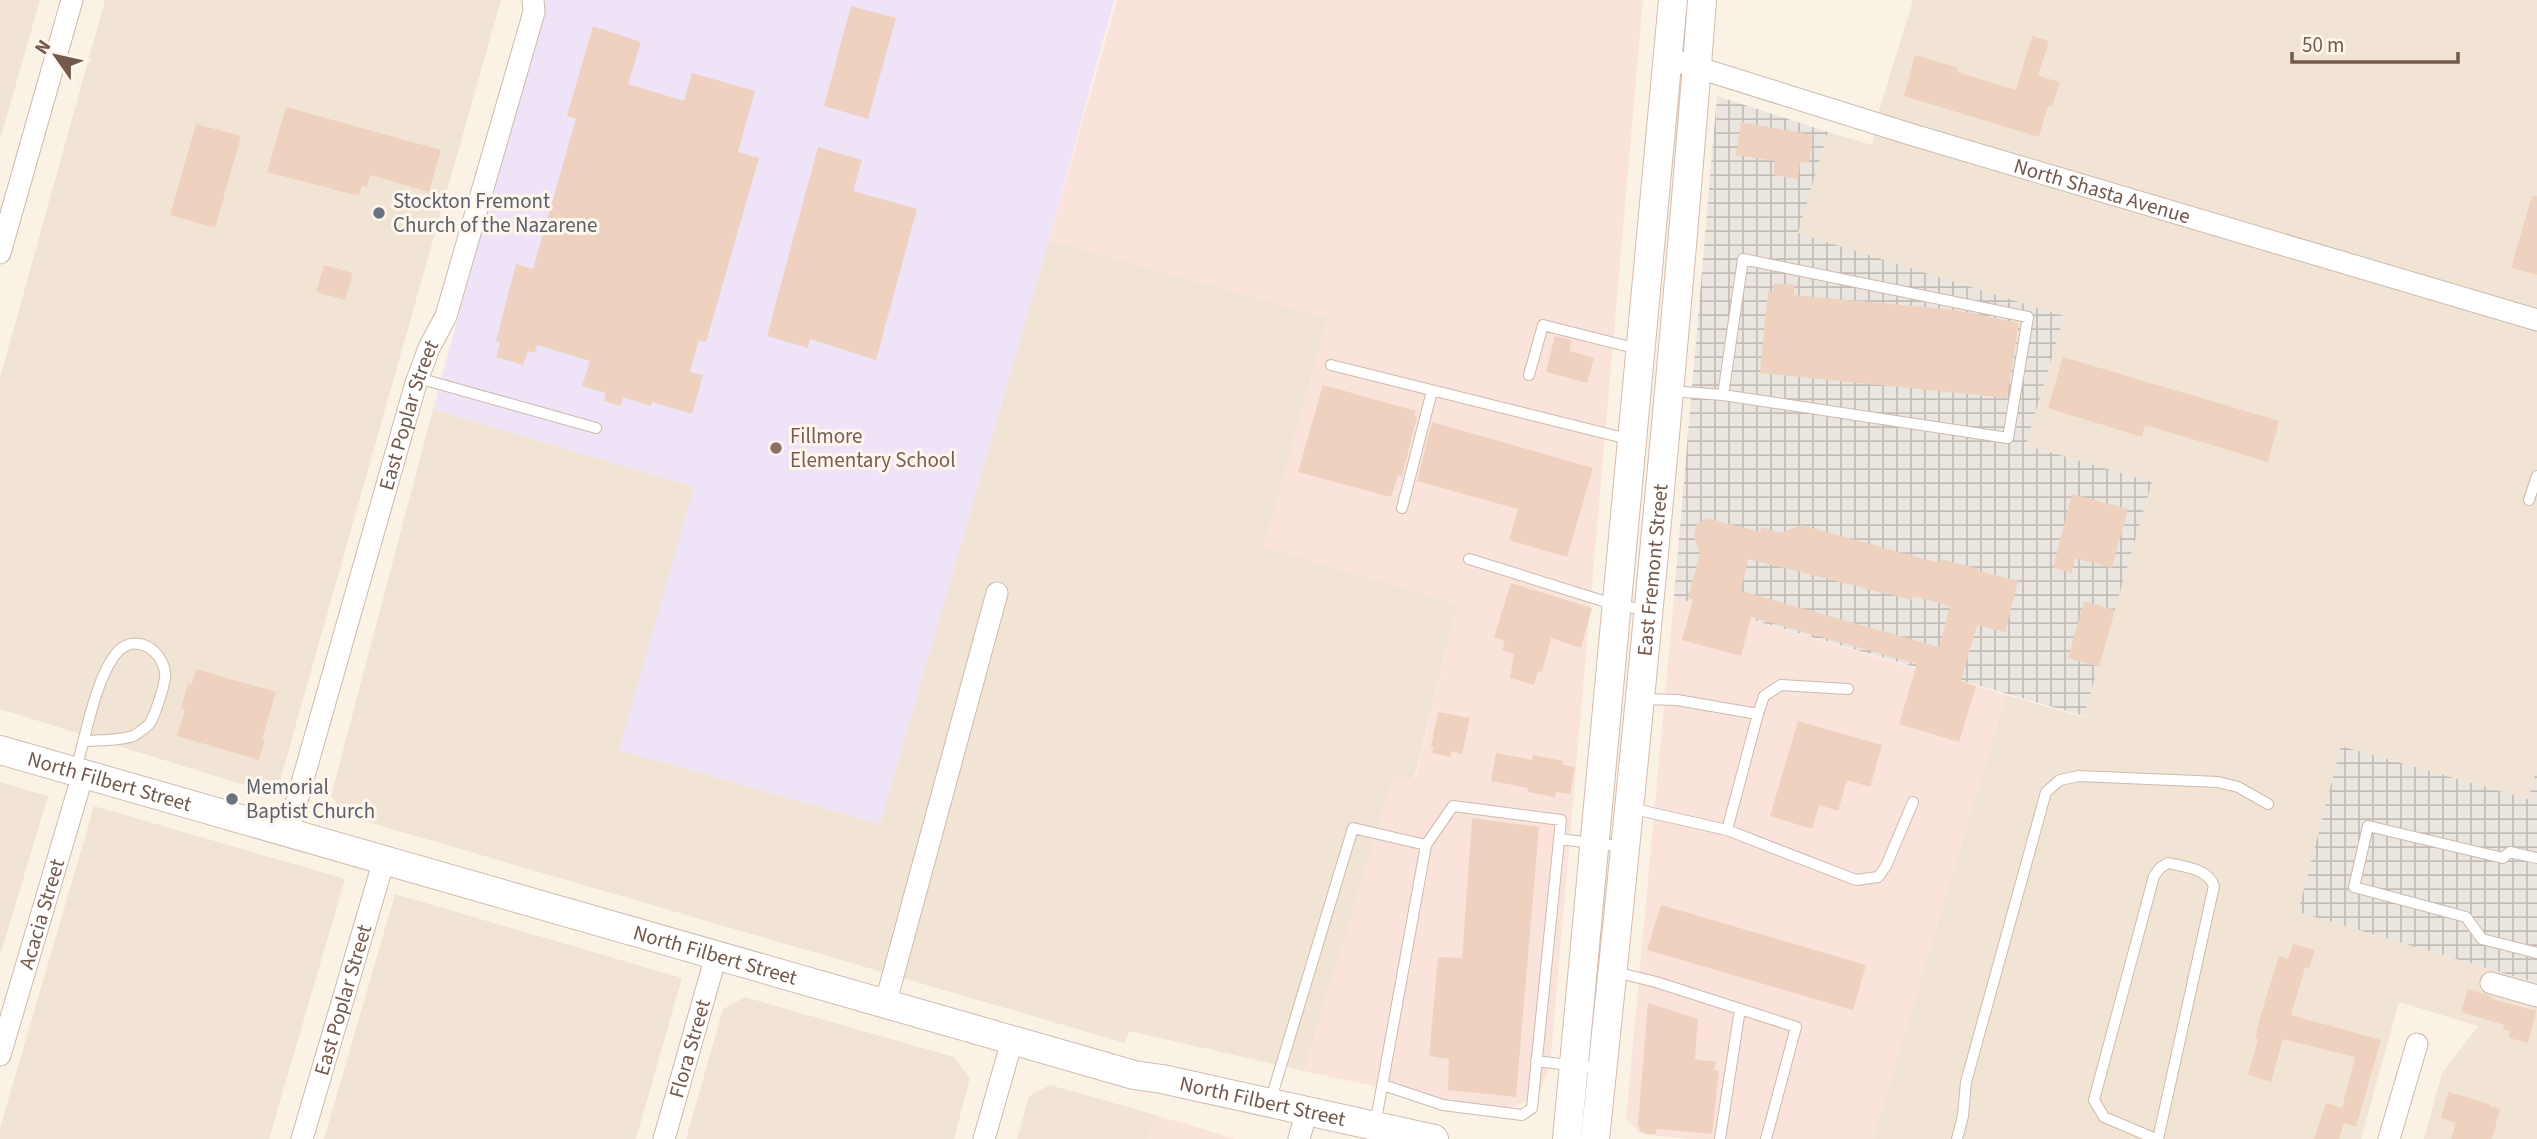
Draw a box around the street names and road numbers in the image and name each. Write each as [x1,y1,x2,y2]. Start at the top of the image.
street label: North Shasta Avenue [2010,151,2194,231]
street label: East Poplar Street [371,334,446,494]
street label: East Fremont Street [1629,482,1676,658]
street label: North Filbert Street [24,744,195,819]
street label: Acacia Street [11,855,72,973]
street label: North Filbert Street [630,917,801,993]
street label: East Poplar Street [307,921,379,1079]
street label: Flora Street [661,996,718,1101]
street label: North Filbert Street [1177,1068,1349,1134]

